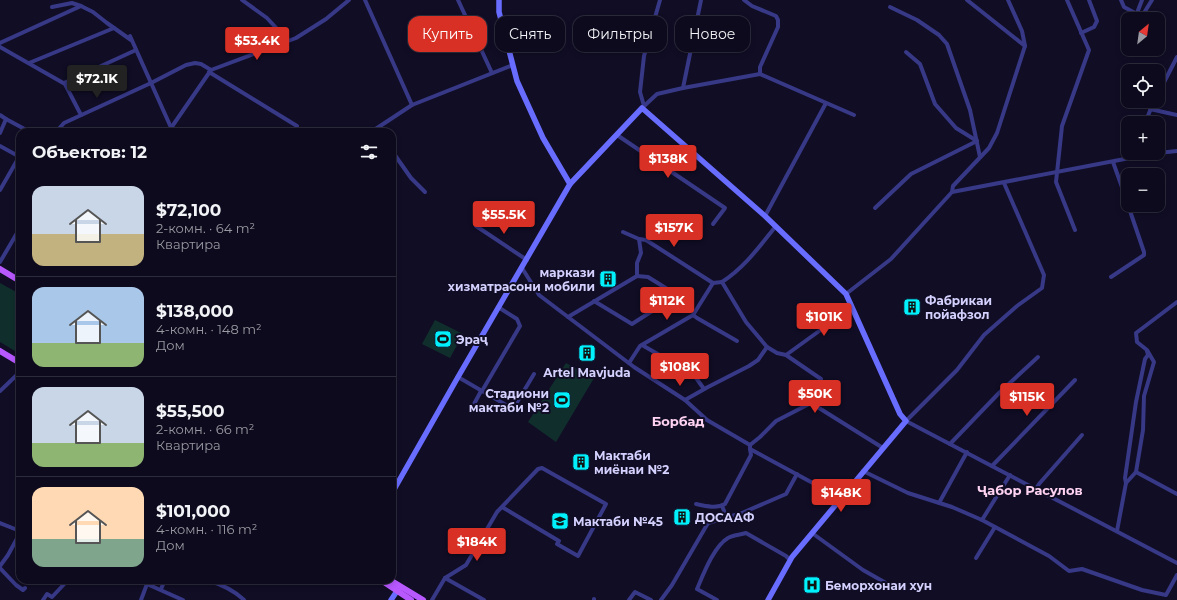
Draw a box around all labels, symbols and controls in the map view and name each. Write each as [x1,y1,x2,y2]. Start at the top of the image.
north arrow [1121,12,1165,56]
map controls [1121,12,1165,212]
chip: Купить [408,16,487,52]
chip: Снять [495,16,565,52]
chip: Фильтры [573,16,667,52]
chip: Новое [675,16,750,52]
pin: $53.4K [224,27,290,61]
text: $53.4K [234,32,280,48]
button: locate [1121,64,1165,108]
pin: $72.1K [64,65,130,99]
text: $72.1K [76,70,118,86]
button: + [1121,116,1165,160]
icon: filters [358,141,380,163]
text: Объектов: 12 [32,142,147,162]
pin: $138K [640,145,696,179]
text: $138K [648,150,688,166]
button: − [1121,168,1165,212]
text: $72,100 [156,200,221,220]
pin: $55.5K [471,201,537,235]
icon: home [64,202,112,250]
text: $55.5K [482,206,526,222]
pin: $157K [646,214,702,248]
text: $157K [655,219,693,235]
text: 2-комн. · 64 m² [156,220,255,236]
text: Квартира [156,236,221,252]
place label: маркази хизматрасони мобили [448,265,595,294]
building icon: маркази хизматрасони мобили [598,269,618,289]
pin: $112K [639,287,695,321]
text: $112K [649,292,685,308]
place label: Фабрикаи пойафзол [925,293,992,322]
building icon: Фабрикаи пойафзол [902,297,922,317]
text: $138,000 [156,301,234,321]
icon: home [64,303,112,351]
pin: $101K [796,303,852,337]
text: $101K [806,308,842,324]
text: 4-комн. · 148 m² [156,321,262,337]
sports icon: Эраҷ [433,329,453,349]
place label: Эраҷ [456,332,488,347]
text: Дом [156,337,185,353]
building icon: Artel Mavjuda [577,343,597,363]
pin: $108K [652,353,708,387]
text: $108K [660,358,700,374]
place label: Artel Mavjuda [542,365,631,380]
pin: $50K [791,380,839,414]
pin: $115K [999,383,1055,417]
text: $50K [798,385,832,401]
place label: Стадиони мактаби №2 [469,386,549,415]
text: $115K [1009,388,1045,404]
sports icon: Стадиони мактаби №2 [552,390,572,410]
text: $55,500 [156,401,225,421]
icon: home [64,403,112,451]
district label: Борбад [652,413,704,429]
text: 2-комн. · 66 m² [156,421,254,437]
text: Квартира [156,437,221,453]
place label: Мактаби миёнаи №2 [594,448,669,477]
building icon: Мактаби миёнаи №2 [571,452,591,472]
pin: $148K [813,479,869,513]
district label: Ҷабор Расулов [977,482,1083,498]
text: $148K [821,484,861,500]
text: $101,000 [156,501,230,521]
icon: home [64,503,112,551]
building icon: ДОСААФ [672,507,692,527]
place label: ДОСААФ [695,510,754,525]
school or university icon: Мактаби №45 [550,511,570,531]
place label: Мактаби №45 [573,514,663,529]
text: 4-комн. · 116 m² [156,521,257,537]
pin: $184K [449,528,505,562]
text: $184K [457,533,497,549]
text: Дом [156,537,185,553]
hospital icon: Беморхонаи хун [802,575,822,595]
place label: Беморхонаи хун [825,578,932,593]

